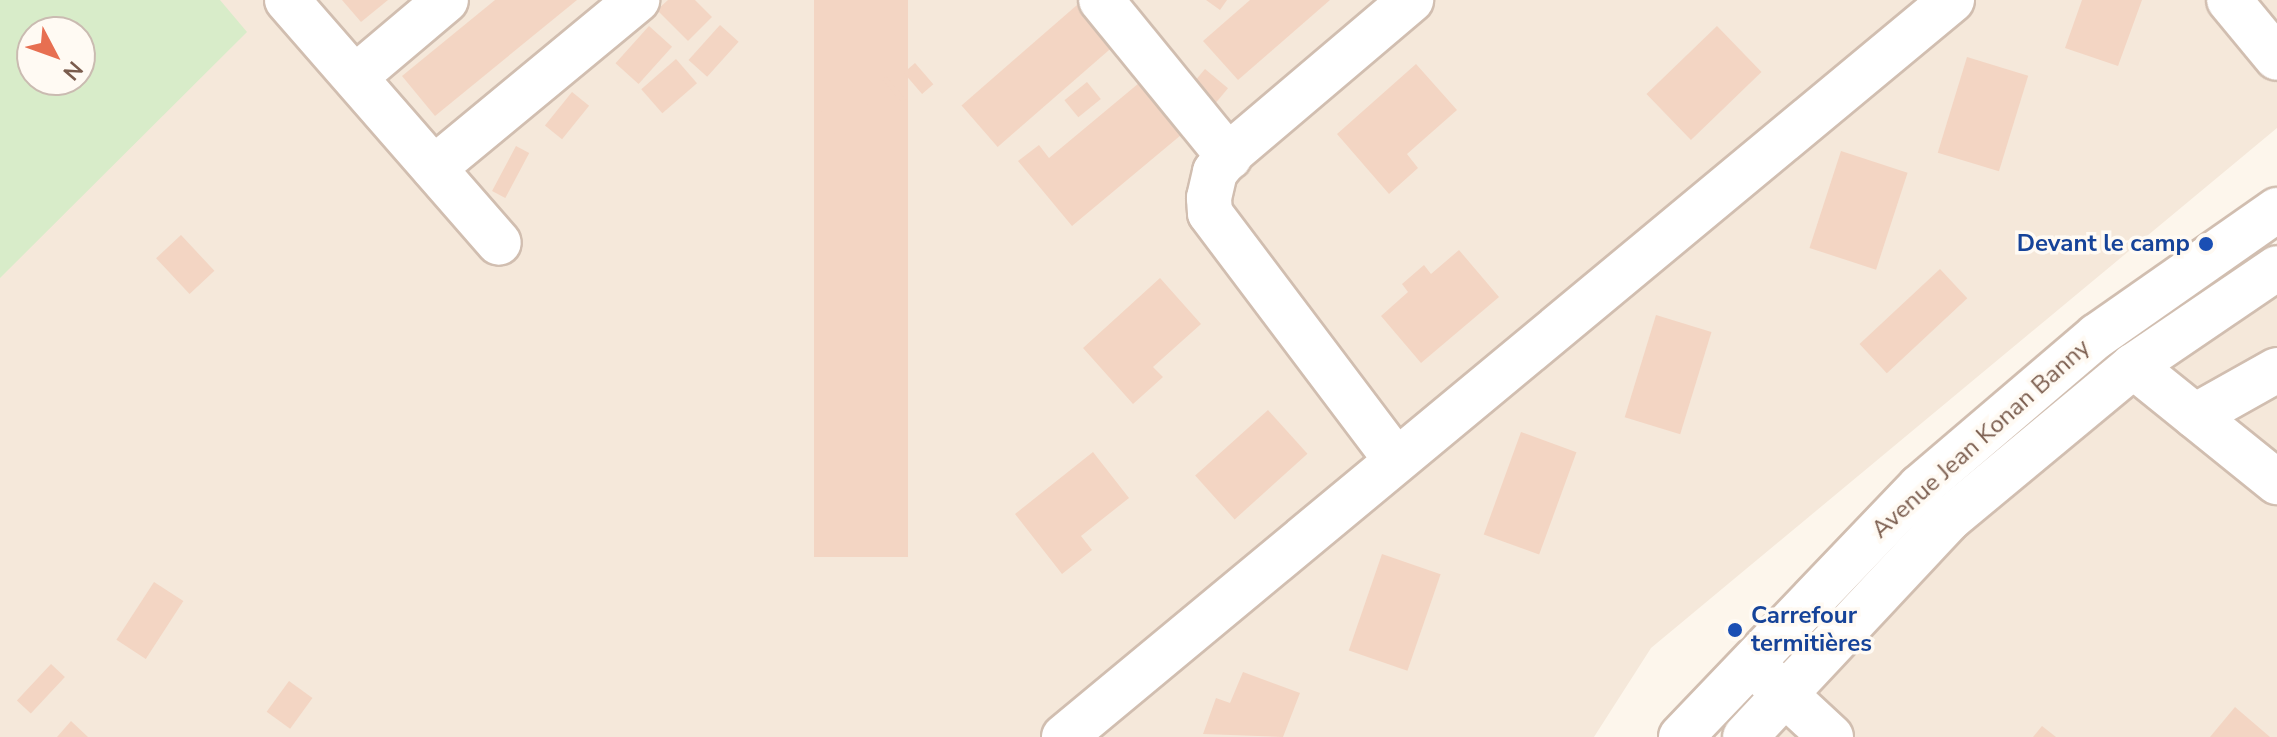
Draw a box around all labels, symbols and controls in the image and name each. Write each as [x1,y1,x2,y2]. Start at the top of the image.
north arrow [16,16,96,96]
text: N [56,54,89,86]
place label: Devant le camp [2017,230,2190,258]
marker: Devant le camp [2197,235,2215,253]
street label: Avenue Jean Konan Banny [1866,333,2096,545]
place label: Carrefour termitières [1751,602,1872,658]
marker: Carrefour termitières [1726,621,1744,639]

